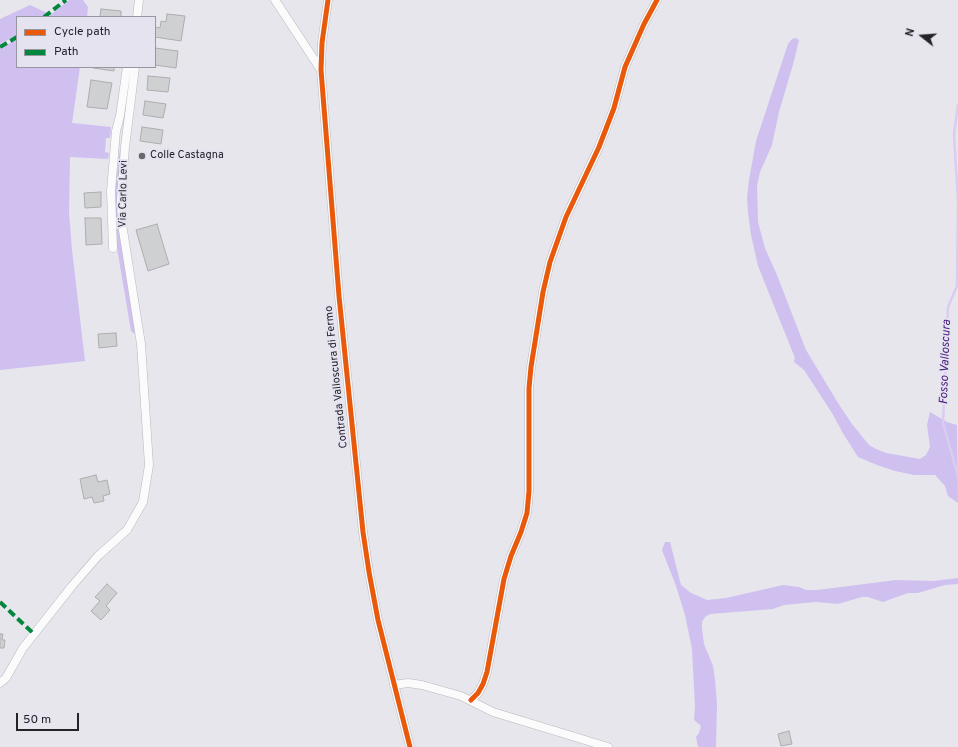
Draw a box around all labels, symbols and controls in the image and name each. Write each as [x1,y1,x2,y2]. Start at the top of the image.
legend [16,16,156,68]
north arrow [902,16,942,56]
text: Cycle path [54,24,111,40]
text: N [903,27,918,38]
text: Path [54,44,79,60]
place label: Colle Castagna [150,149,224,163]
marker: Colle Castagna [137,151,147,161]
street label: Via Carlo Levi [117,160,131,228]
street label: Contrada Valloscura di Fermo [323,305,351,449]
water label: Fosso Valloscura [937,319,955,405]
scale bar [18,705,81,731]
text: 50 m [23,712,51,728]

